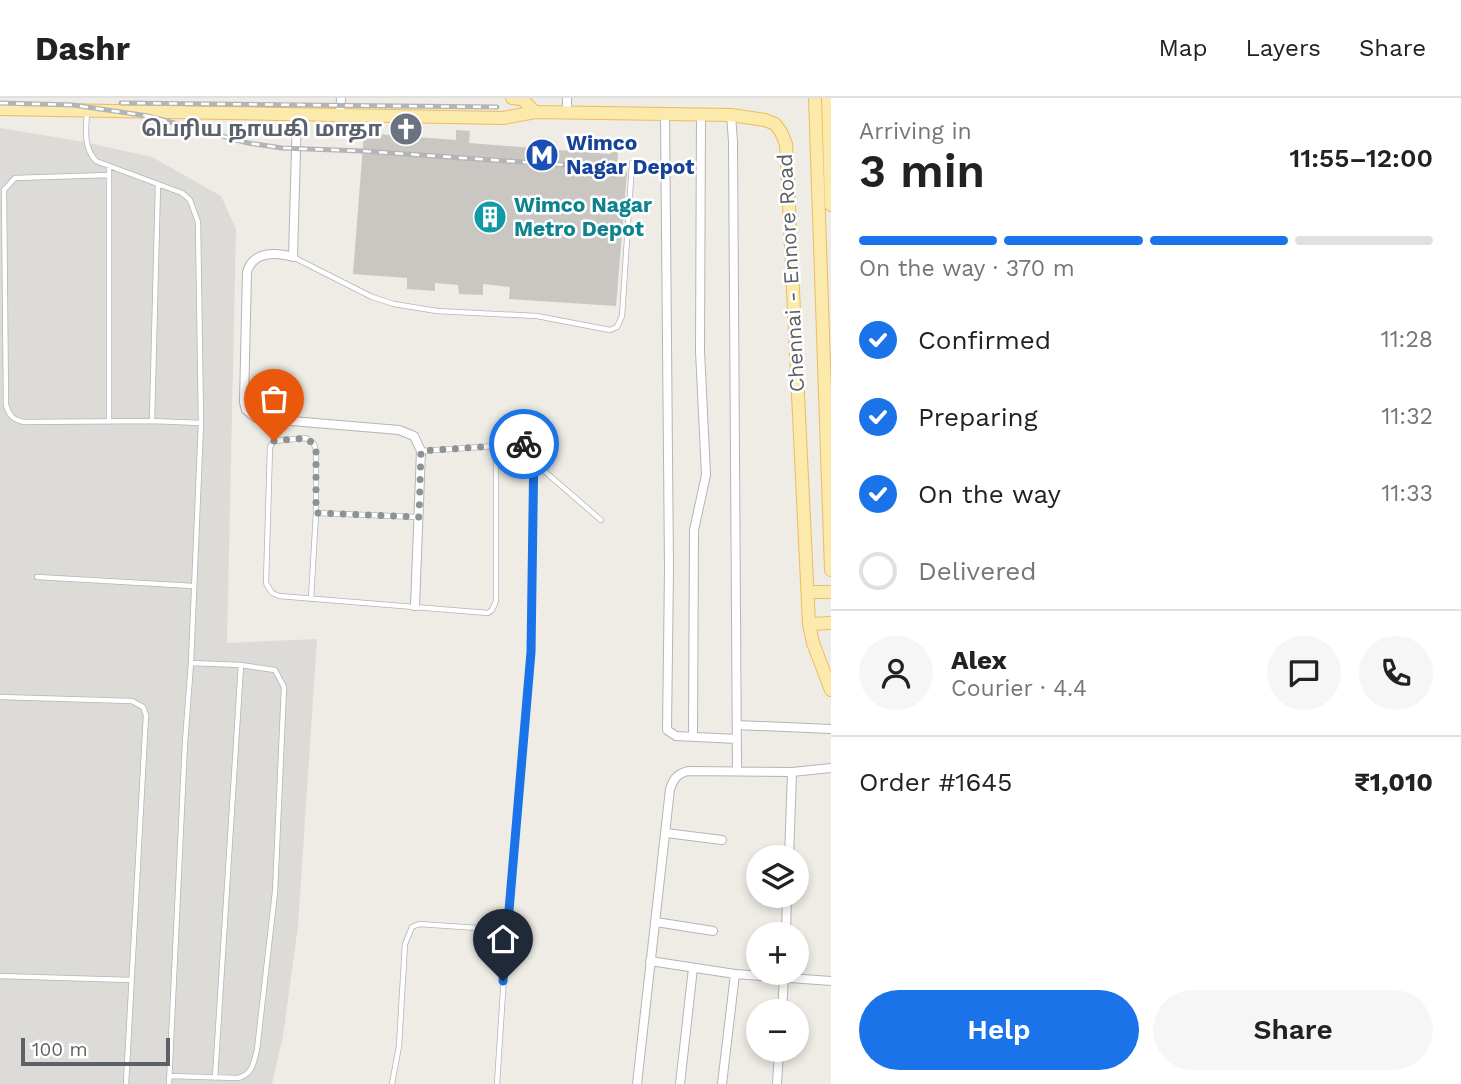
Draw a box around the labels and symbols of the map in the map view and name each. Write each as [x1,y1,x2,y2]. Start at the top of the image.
church icon: பெரிய நாயகி மாதா [387,110,425,148]
place label: பெரிய நாயகி மாதா [141,116,382,143]
place label: Wimco Nagar Depot [566,130,695,179]
metro station icon: Wimco Nagar Depot [523,136,561,174]
street label: Chennai - Ennore Road [772,153,809,393]
place label: Wimco Nagar Metro Depot [514,192,652,241]
building icon: Wimco Nagar Metro Depot [471,198,509,236]
pin [244,369,304,441]
courier [489,409,559,479]
pin [473,909,533,981]
scale bar [21,1035,170,1067]

